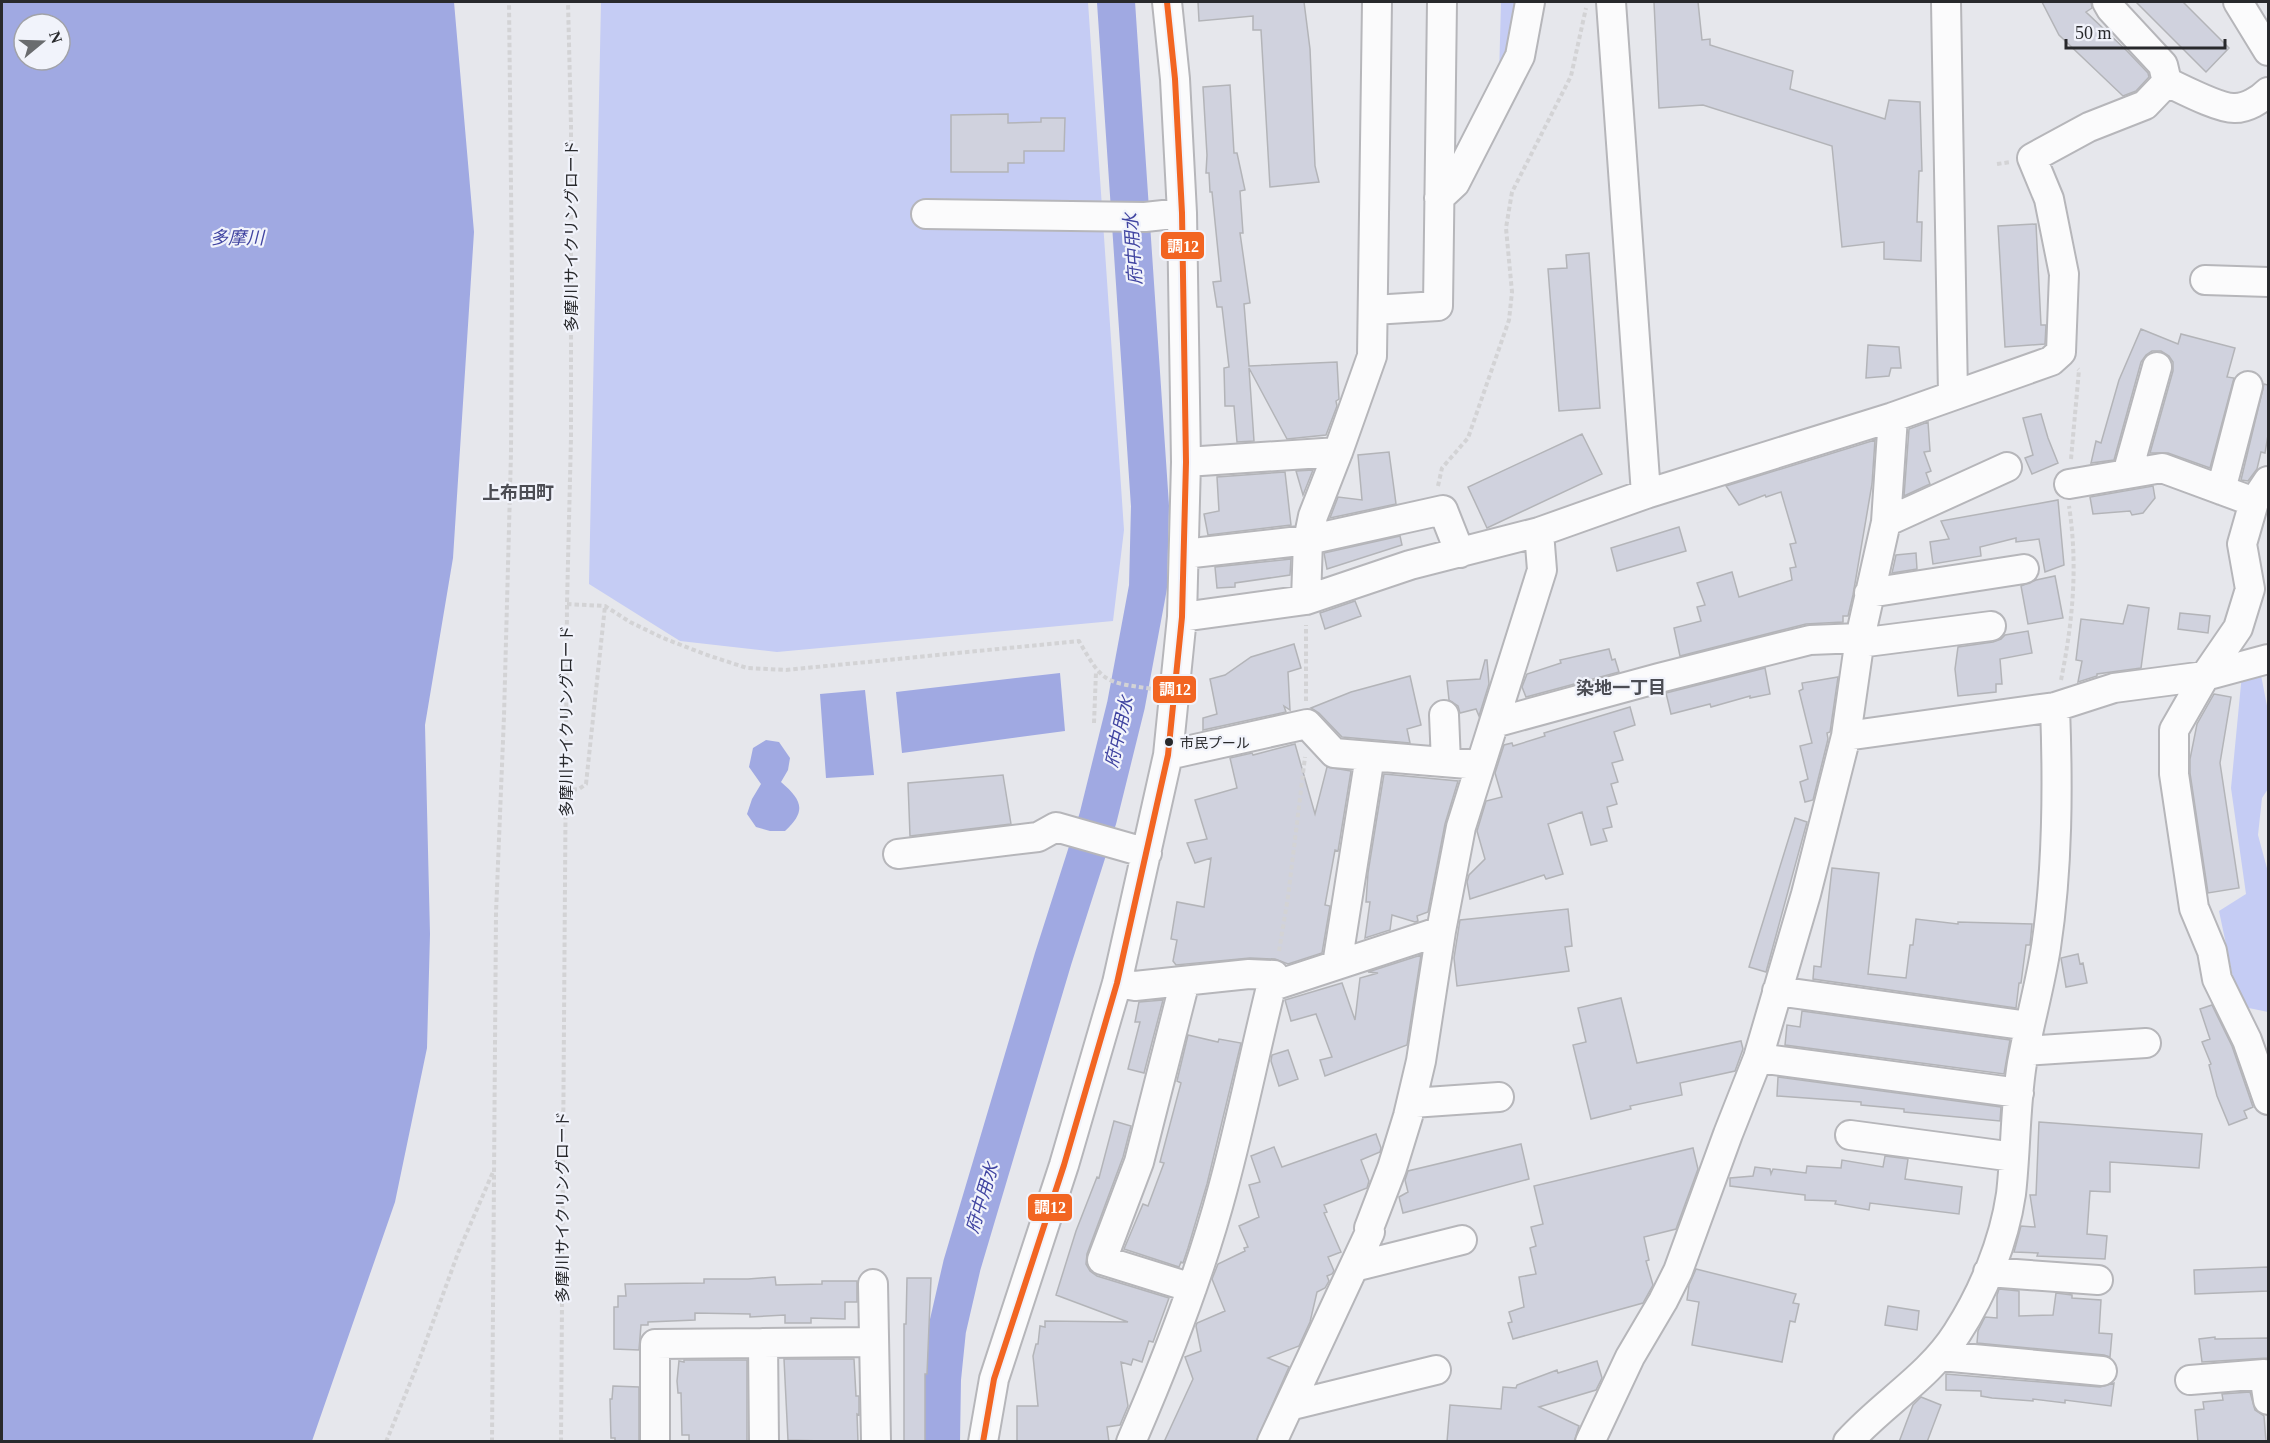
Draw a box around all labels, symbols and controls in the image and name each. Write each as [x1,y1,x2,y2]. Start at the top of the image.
north arrow [12,12,72,72]
scale bar [2066,12,2225,50]
text: 50 m [2075,23,2112,43]
text: N [46,29,66,46]
street label: 多摩川サイクリングロード [563,140,580,332]
water label: 府中用水 [1120,210,1145,286]
water label: 多摩川 [210,228,266,248]
line badge: 調12 [1160,231,1205,260]
text: 調12 [1167,238,1199,255]
district label: 上布田町 [482,483,554,503]
street label: 多摩川サイクリングロード [558,625,575,817]
line badge: 調12 [1152,675,1197,704]
district label: 染地一丁目 [1576,678,1666,698]
text: 調12 [1159,681,1191,698]
water label: 府中用水 [1101,693,1137,769]
marker: 市民プール [1163,736,1175,748]
place label: 市民プール [1180,736,1250,751]
street label: 多摩川サイクリングロード [554,1111,571,1303]
water label: 府中用水 [962,1159,1003,1235]
line badge: 調12 [1027,1193,1073,1222]
text: 調12 [1034,1199,1066,1216]

